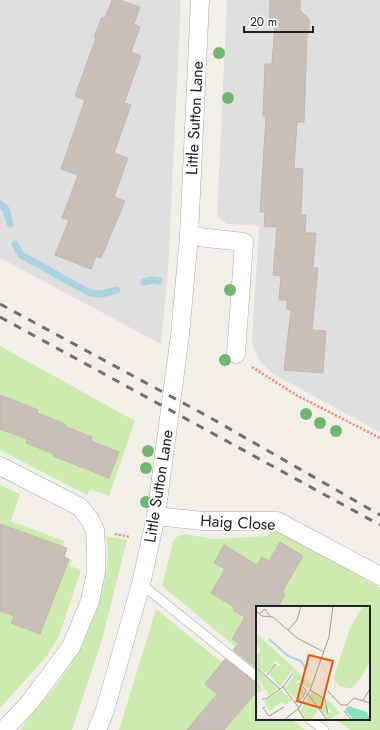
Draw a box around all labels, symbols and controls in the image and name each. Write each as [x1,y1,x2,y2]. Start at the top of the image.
scale bar [244,8,313,34]
text: 20 m [250,13,277,31]
street label: Little Sutton Lane [180,60,209,176]
street label: Little Sutton Lane [138,428,179,544]
street label: Haig Close [200,509,276,536]
inset map [256,606,370,720]

